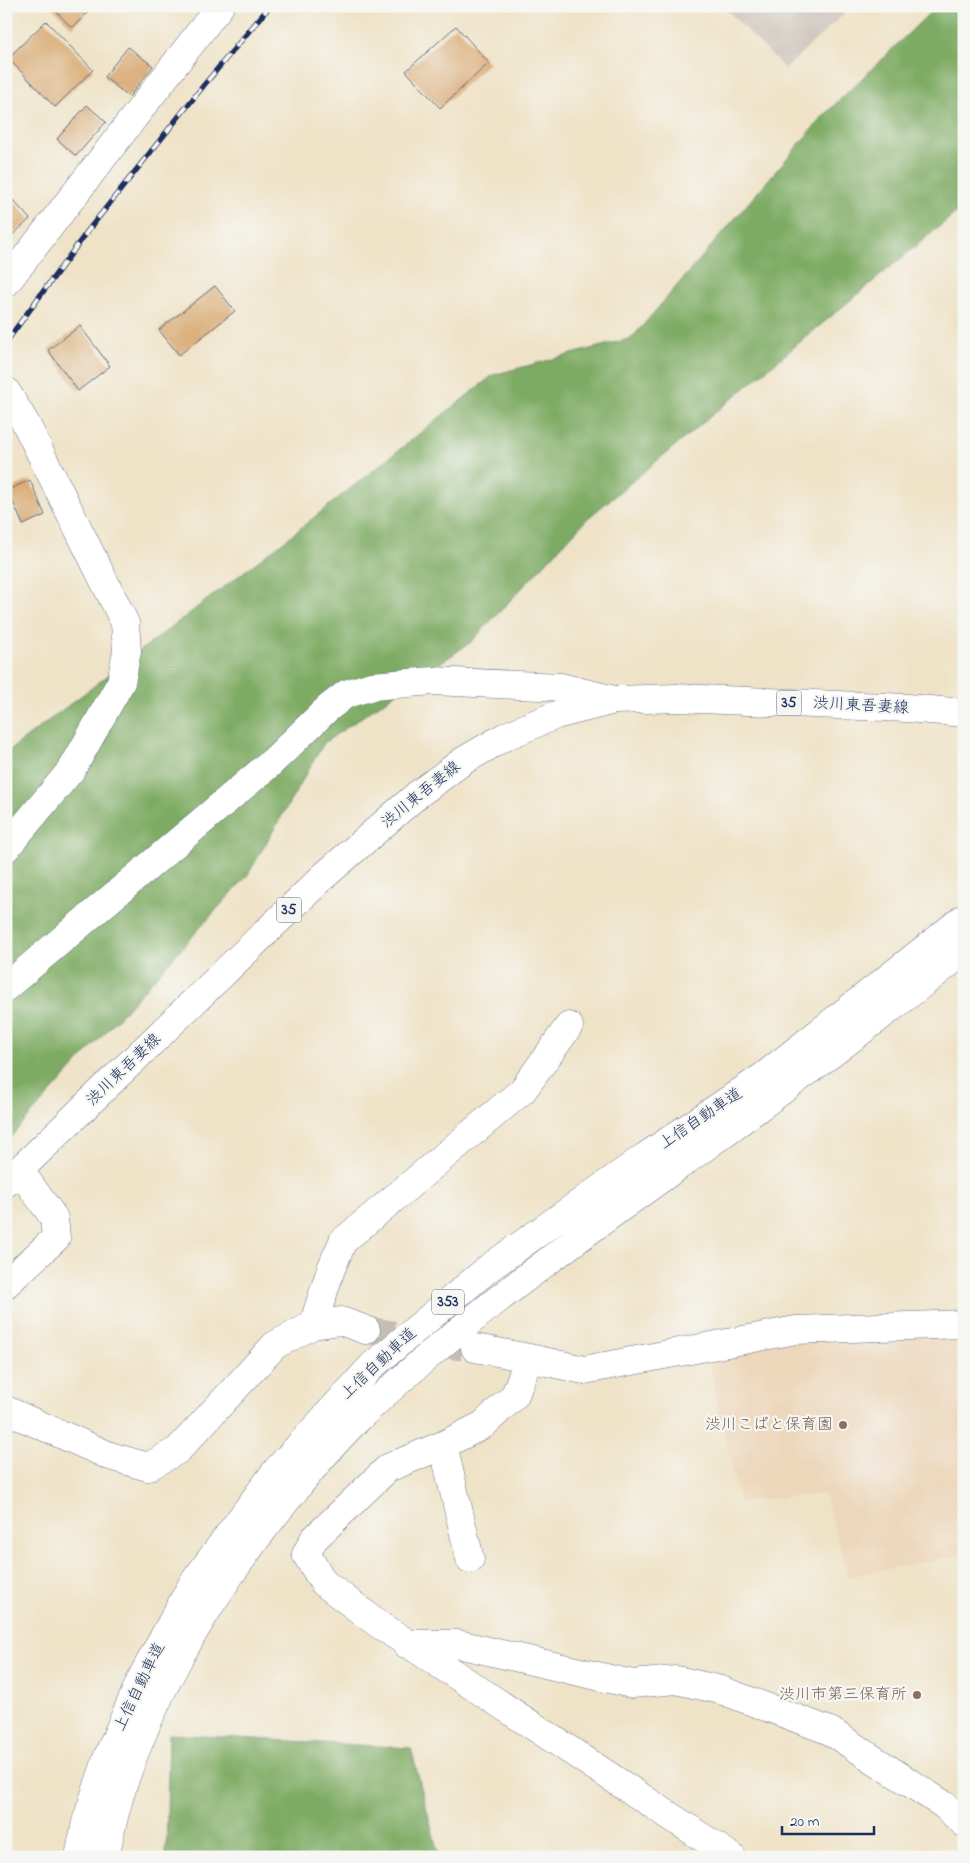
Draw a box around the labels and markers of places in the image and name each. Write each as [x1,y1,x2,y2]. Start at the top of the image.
place label: 渋川こばと保育園 [705,1413,833,1437]
marker: 渋川こばと保育園 [837,1419,849,1431]
place label: 渋川市第三保育所 [779,1683,907,1707]
marker: 渋川市第三保育所 [911,1689,923,1701]

